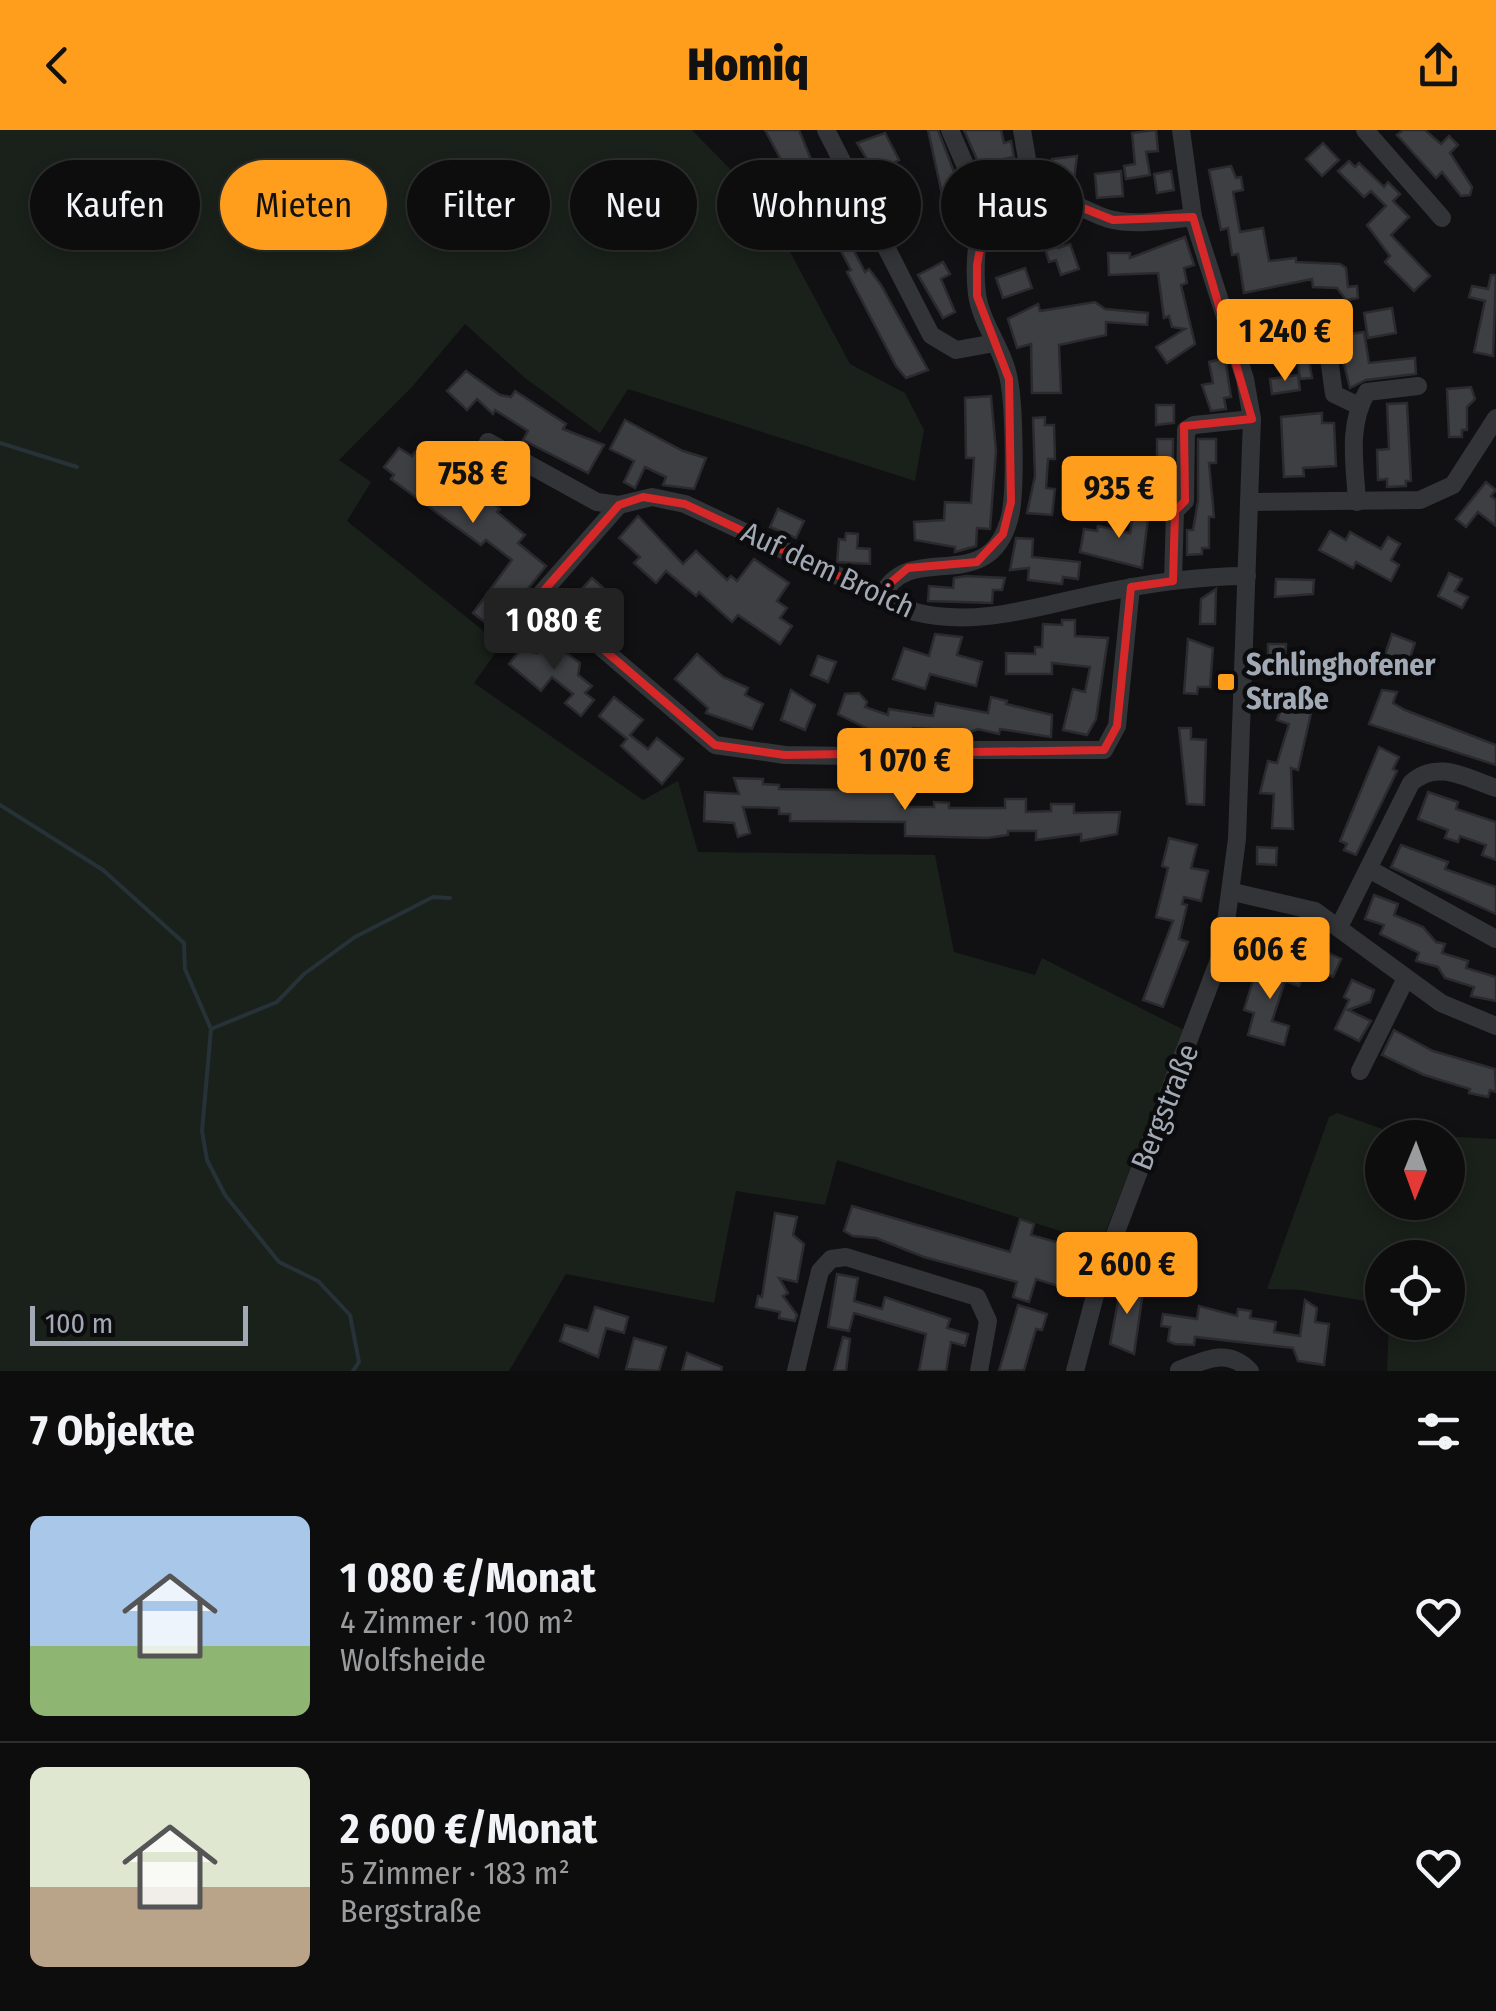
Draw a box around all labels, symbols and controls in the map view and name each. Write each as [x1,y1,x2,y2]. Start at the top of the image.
icon: back [30,38,85,93]
text: Homiq [687,38,809,92]
icon: share [1411,38,1466,93]
chip: Kaufen [30,160,200,250]
chip: Mieten [220,160,387,250]
chip: Filter [407,160,550,250]
chip: Neu [570,160,697,250]
chip: Wohnung [717,160,921,250]
chip: Haus [941,160,1083,250]
pin: 1 240 € [1193,299,1377,384]
text: 1 240 € [1239,312,1331,350]
pin: 758 € [403,441,543,526]
text: 758 € [438,454,508,492]
pin: 935 € [1049,456,1189,541]
text: 935 € [1084,469,1154,507]
street label: Auf dem Broich [736,514,920,626]
pin: 1 080 € [462,588,646,673]
text: 1 080 € [506,601,602,639]
place label: Schlinghofener Straße [1246,647,1436,717]
marker: Schlinghofener Straße [1215,671,1237,693]
pin: 1 070 € [813,728,997,813]
text: 1 070 € [859,741,951,779]
pin: 606 € [1200,917,1340,1002]
text: 606 € [1233,930,1307,968]
street label: Bergstraße [1123,1039,1207,1175]
north arrow [1365,1120,1465,1220]
map controls [1365,1120,1465,1340]
pin: 2 600 € [1035,1232,1219,1317]
button: locate [1365,1240,1465,1340]
text: 2 600 € [1079,1245,1175,1283]
scale bar [30,1301,248,1346]
text: 100 m [45,1307,113,1340]
icon: filters [1411,1404,1466,1459]
text: 7 Objekte [30,1406,195,1456]
text: 1 080 €/Monat [340,1553,596,1603]
icon: home [110,1556,230,1676]
icon: heart [1411,1589,1466,1644]
text: 4 Zimmer · 100 m² [340,1603,574,1641]
text: Wolfsheide [340,1641,486,1679]
text: 2 600 €/Monat [340,1804,597,1854]
icon: home [110,1807,230,1927]
icon: heart [1411,1840,1466,1895]
text: 5 Zimmer · 183 m² [340,1854,570,1892]
text: Bergstraße [340,1892,482,1930]

